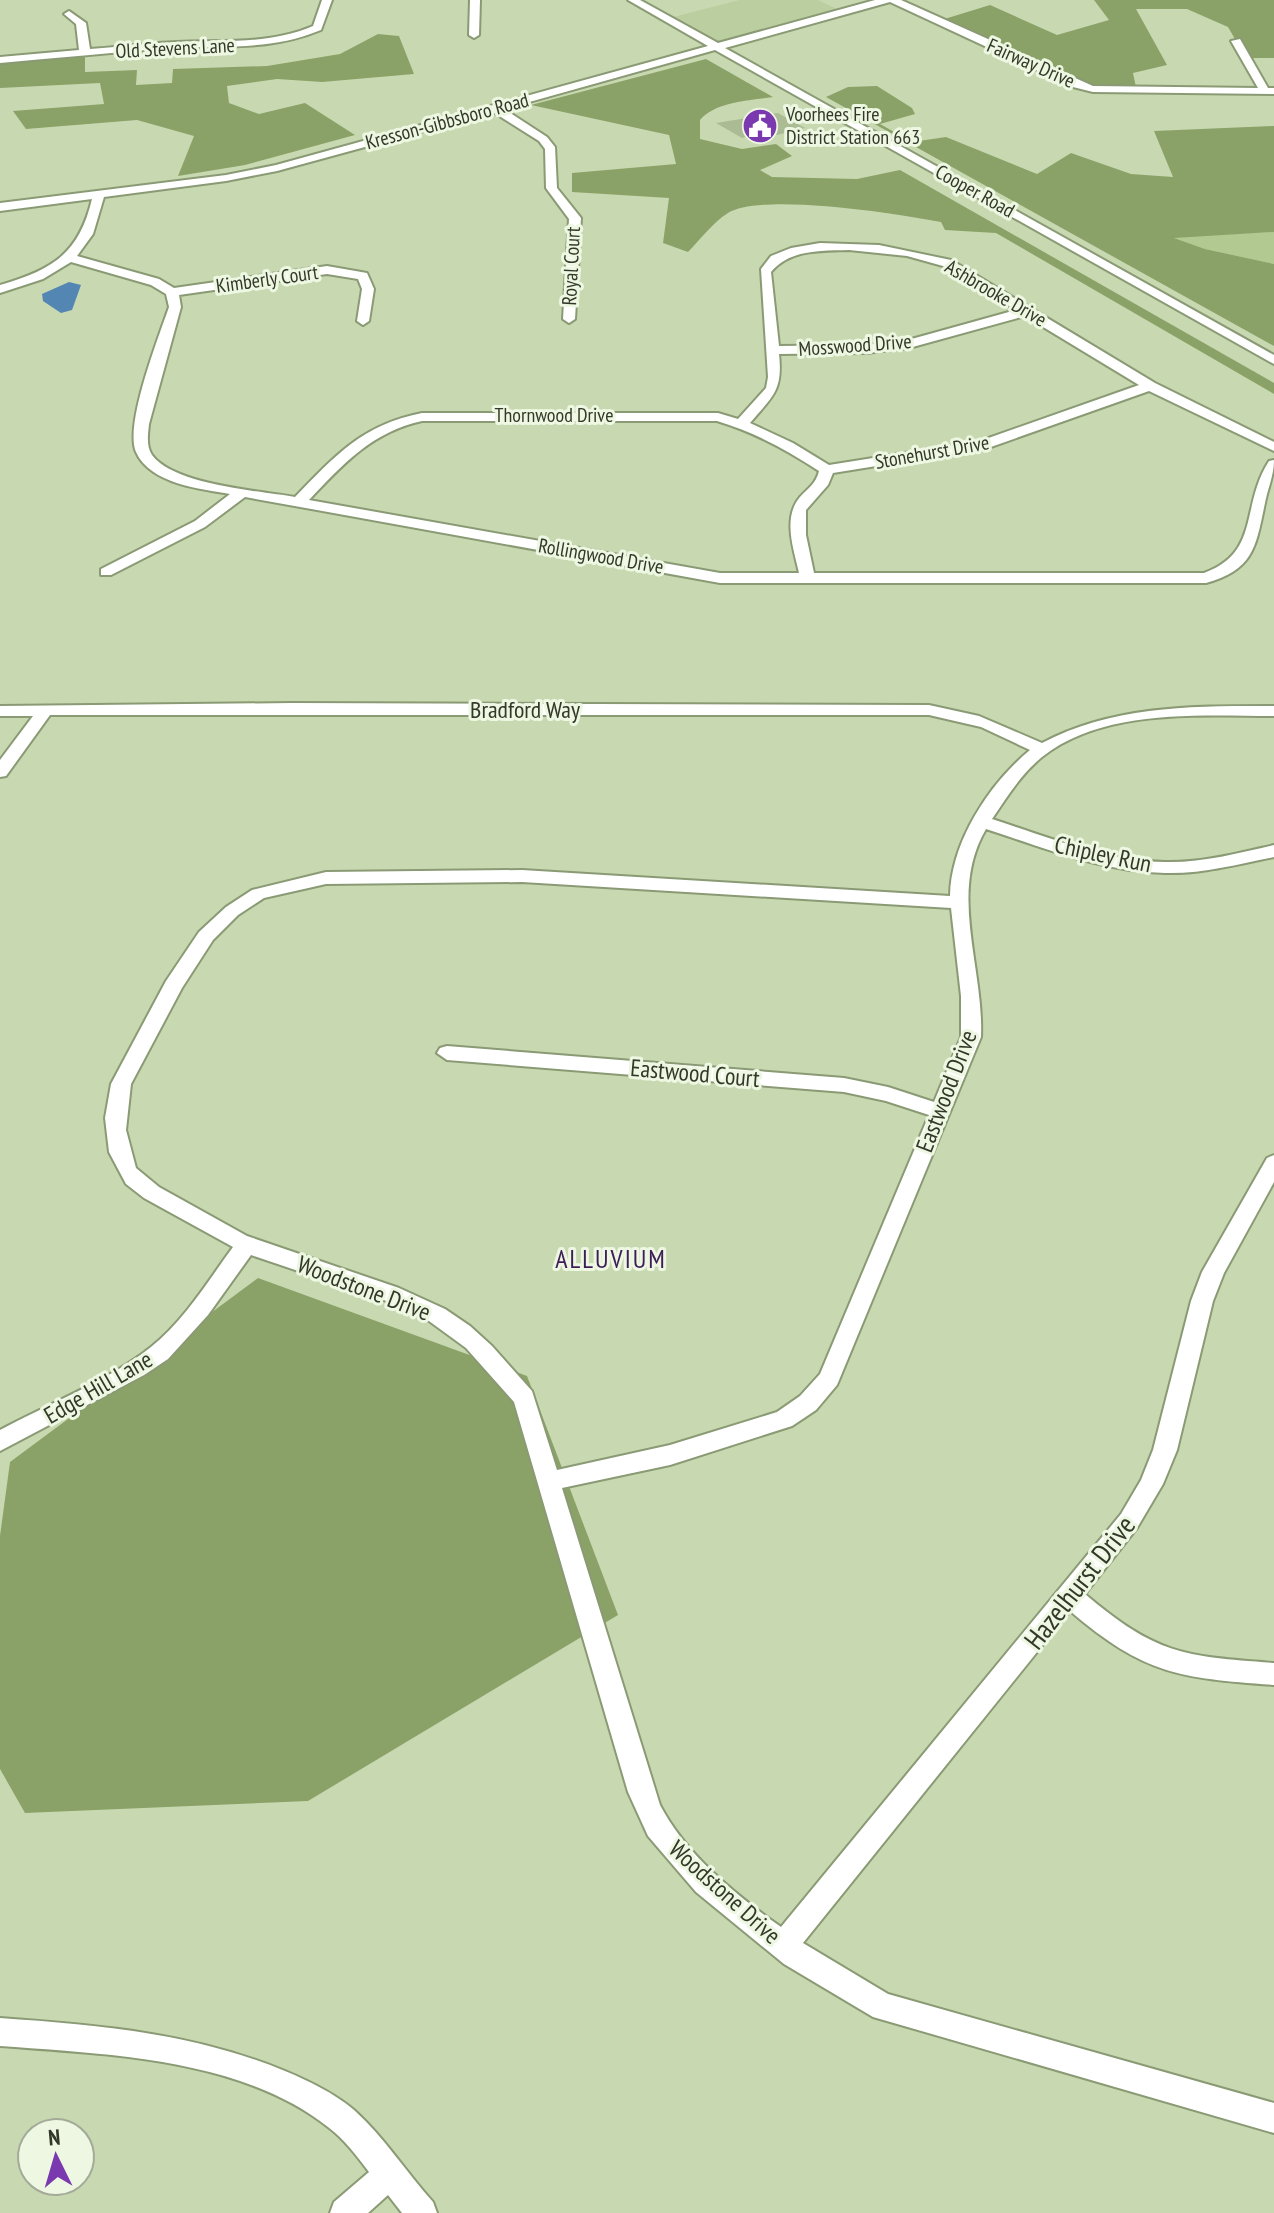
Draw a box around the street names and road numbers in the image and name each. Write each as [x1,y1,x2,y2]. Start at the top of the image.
street label: Old Stevens Lane [115,32,235,64]
street label: Fairway Drive [983,32,1079,94]
street label: Kresson-Gibbsboro Road [362,87,532,155]
street label: Cooper Road [931,159,1019,223]
street label: Royal Court [556,225,586,306]
street label: Ashbrooke Drive [941,254,1051,332]
street label: Kimberly Court [214,259,320,299]
street label: Mosswood Drive [798,328,912,362]
street label: Thornwood Drive [495,402,613,428]
street label: Stonehurst Drive [873,429,991,475]
street label: Rollingwood Drive [536,532,666,580]
street label: Bradford Way [470,694,580,725]
street label: Chipley Run [1052,829,1154,879]
street label: Eastwood Drive [909,1026,983,1156]
street label: Eastwood Court [629,1052,761,1094]
street label: Woodstone Drive [293,1248,435,1328]
street label: Edge Hill Lane [38,1344,158,1430]
street label: Hazelhurst Drive [1015,1508,1143,1656]
street label: Woodstone Drive [662,1833,788,1951]

